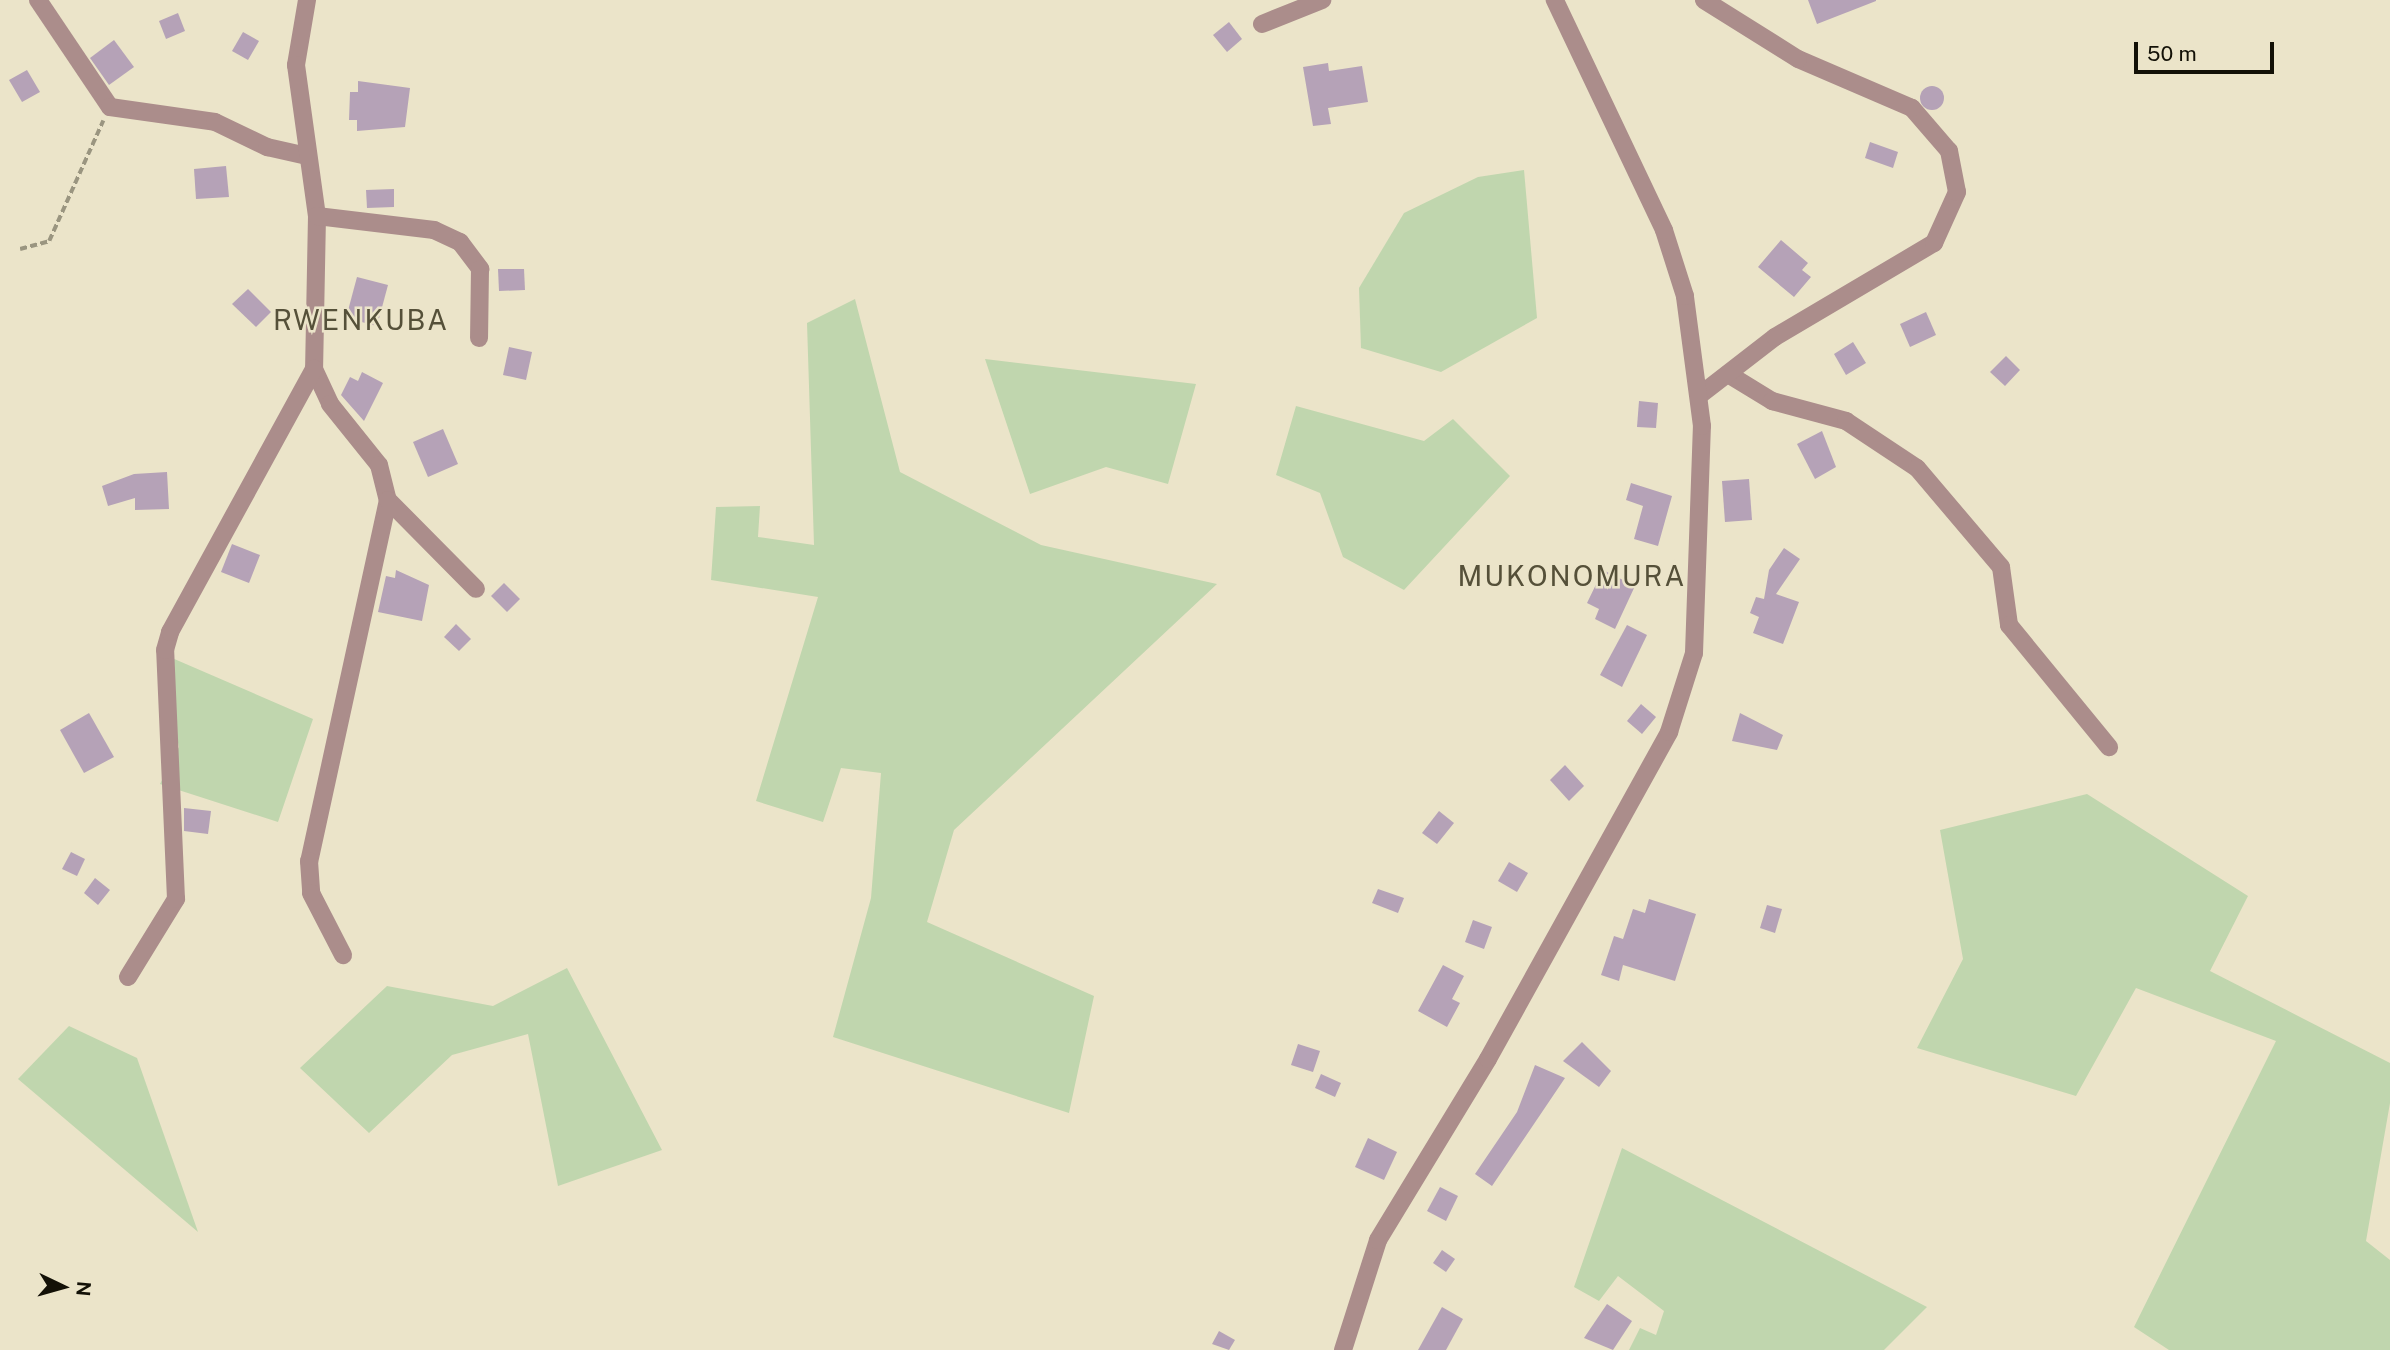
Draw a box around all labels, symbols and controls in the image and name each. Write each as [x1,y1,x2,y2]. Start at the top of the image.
scale bar [2138,28,2278,72]
text: 50 m [2147,41,2197,66]
district label: RWENKUBA [274,303,448,337]
district label: MUKONOMURA [1459,559,1685,593]
north arrow [28,1252,98,1322]
text: N [72,1280,96,1297]

